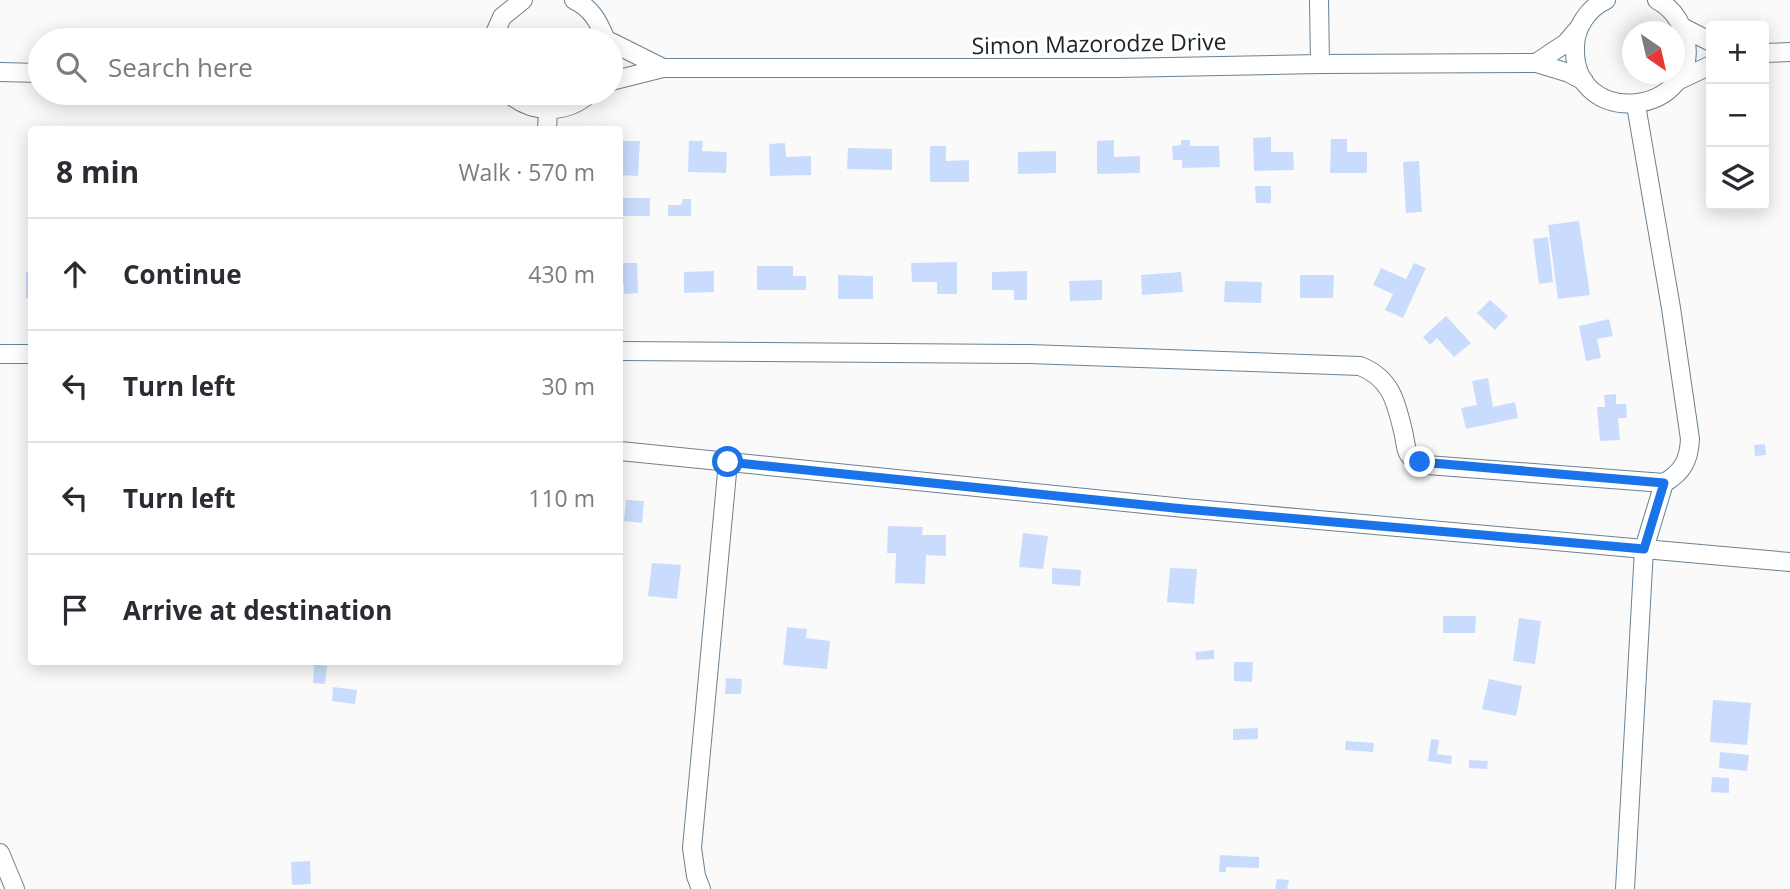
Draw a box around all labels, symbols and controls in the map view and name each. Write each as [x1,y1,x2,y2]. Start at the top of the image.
north arrow [1622,21,1685,84]
map controls [1706,21,1769,210]
button: + [1706,21,1769,84]
street label: Simon Mazorodze Drive [971,25,1227,61]
search box [28,28,623,105]
icon: search [52,48,90,86]
text: Search here [108,49,253,85]
button: − [1706,84,1769,147]
button: layers [1706,147,1769,210]
text: 8 min [56,151,139,192]
text: Walk · 570 m [458,156,595,188]
icon: ahead [56,255,94,293]
text: Continue [123,256,242,292]
text: 430 m [528,258,595,290]
icon: left [56,367,94,405]
text: Turn left [123,368,235,404]
text: 30 m [541,370,595,402]
route start [712,446,743,477]
route end [1404,446,1435,477]
icon: left [56,479,94,517]
text: Turn left [123,480,235,516]
text: 110 m [528,482,595,514]
icon: arrive [56,591,94,629]
text: Arrive at destination [123,592,392,628]

